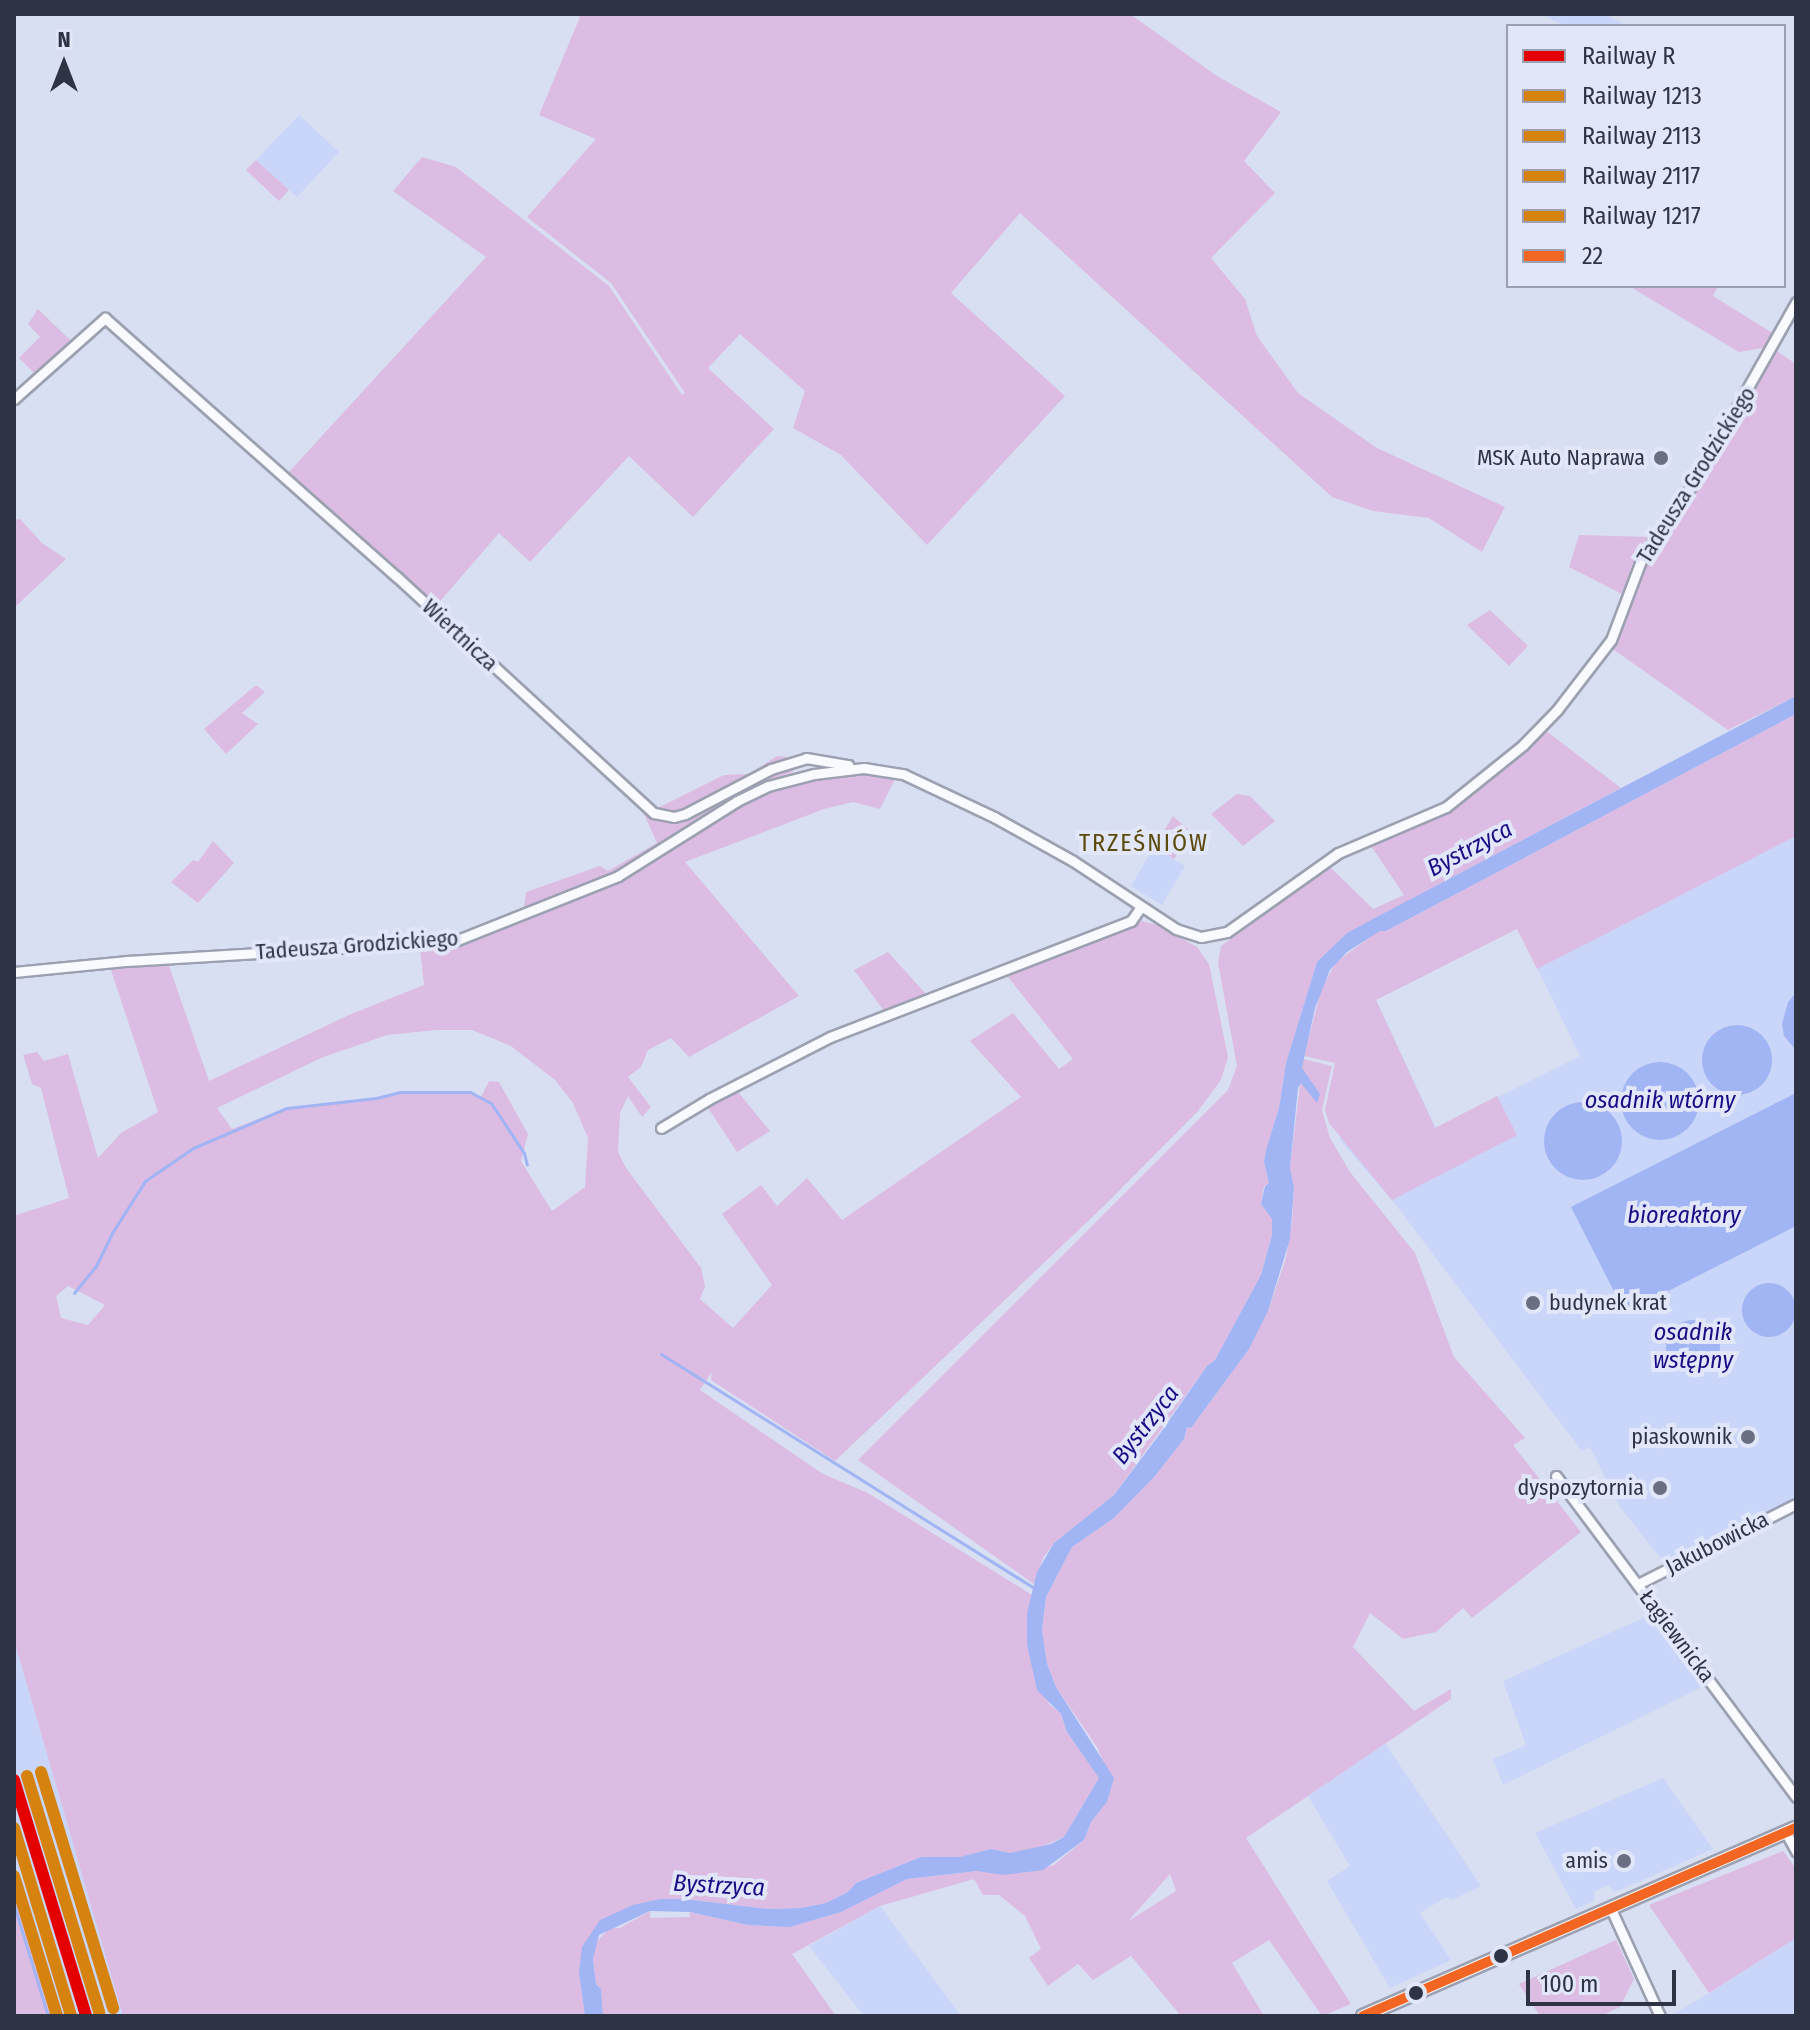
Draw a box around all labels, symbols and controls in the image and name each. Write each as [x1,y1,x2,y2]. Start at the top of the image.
north arrow [24,24,104,104]
legend [1506,24,1786,288]
text: N [57,26,71,53]
text: Railway R [1582,42,1675,70]
text: Railway 1213 [1582,82,1702,110]
text: Railway 2113 [1582,122,1701,150]
text: Railway 2117 [1582,162,1700,190]
text: Railway 1217 [1582,202,1701,230]
text: 22 [1582,242,1603,270]
street label: Tadeusza Grodzickiego [1631,382,1761,568]
place label: MSK Auto Naprawa [1477,445,1645,471]
marker: MSK Auto Naprawa [1652,449,1670,467]
street label: Wiertnicza [417,593,503,677]
water label: Bystrzyca [1423,815,1517,883]
district label: TRZEŚNIÓW [1079,830,1209,858]
street label: Tadeusza Grodzickiego [255,925,459,965]
water label: osadnik wtórny [1585,1087,1735,1115]
water label: bioreaktory [1627,1202,1741,1230]
place label: budynek krat [1549,1290,1667,1316]
marker: budynek krat [1524,1294,1542,1312]
water label: osadnik wstępny [1653,1319,1733,1375]
water label: Bystrzyca [1106,1380,1186,1470]
place label: piaskownik [1631,1424,1732,1450]
marker: piaskownik [1739,1428,1757,1446]
place label: dyspozytornia [1518,1475,1644,1501]
marker: dyspozytornia [1651,1479,1669,1497]
street label: Jakubowicka [1661,1506,1773,1580]
street label: Łagiewnicka [1634,1585,1720,1687]
place label: amis [1565,1848,1608,1874]
marker: amis [1615,1852,1633,1870]
water label: Bystrzyca [672,1869,766,1903]
unlabelled marker [1493,1948,1509,1964]
scale bar [1530,1954,1680,2004]
text: 100 m [1540,1970,1598,1998]
unlabelled marker [1408,1985,1424,2001]

